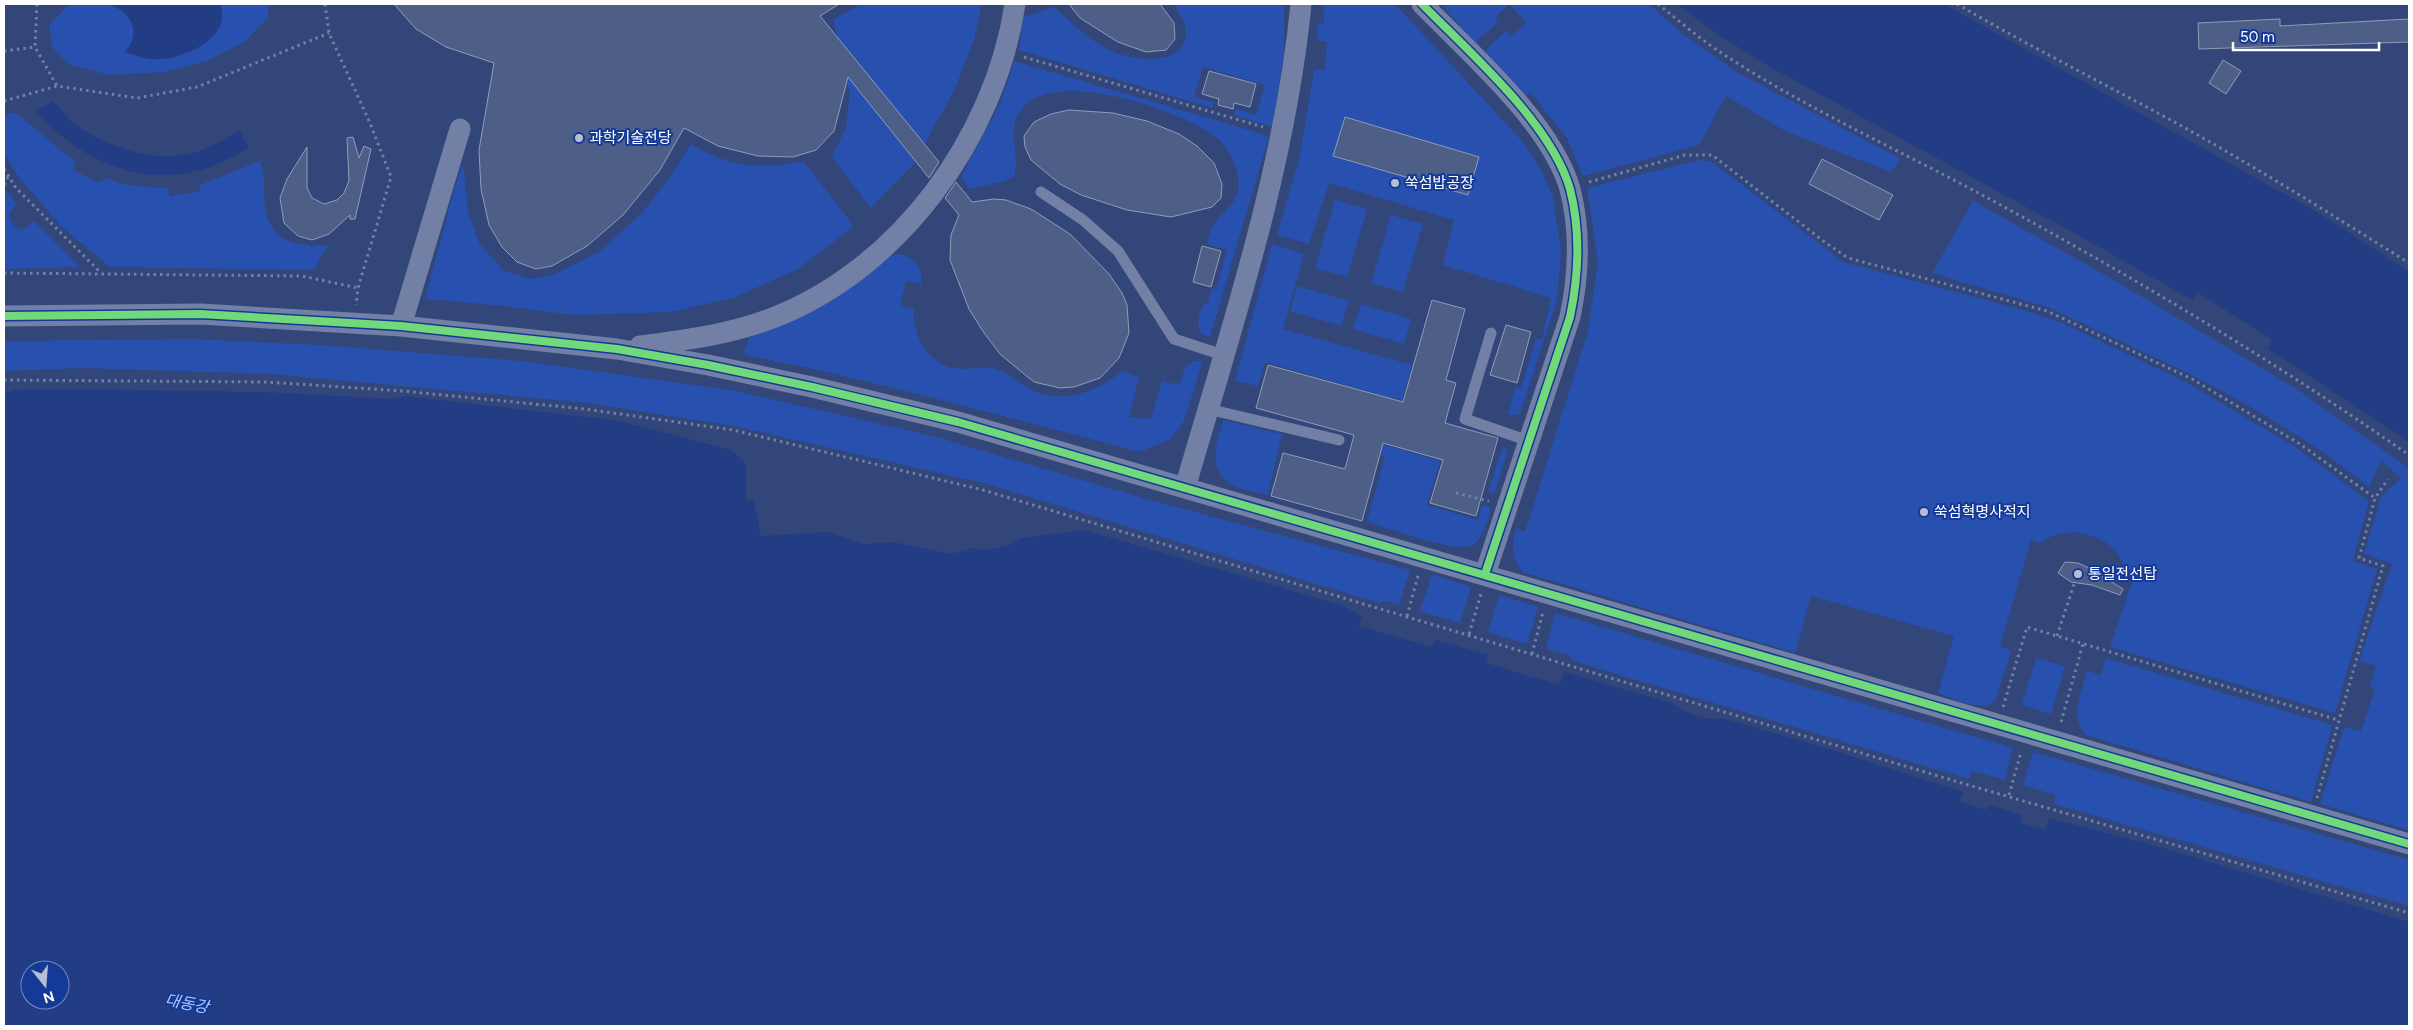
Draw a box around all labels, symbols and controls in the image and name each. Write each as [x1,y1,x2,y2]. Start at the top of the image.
scale bar [2233,20,2379,52]
text: 50 m [2240,28,2275,46]
place label: 과학기술전당 [589,129,672,147]
marker: 과학기술전당 [573,132,585,144]
place label: 쑥섬밥공장 [1405,174,1474,192]
marker: 쑥섬밥공장 [1389,177,1401,189]
place label: 쑥섬혁명사적지 [1934,503,2031,521]
marker: 쑥섬혁명사적지 [1918,506,1930,518]
place label: 통일전선탑 [2088,565,2157,583]
marker: 통일전선탑 [2072,568,2084,580]
north arrow [20,960,70,1010]
text: N [41,987,56,1007]
water label: 대동강 [163,990,213,1017]

